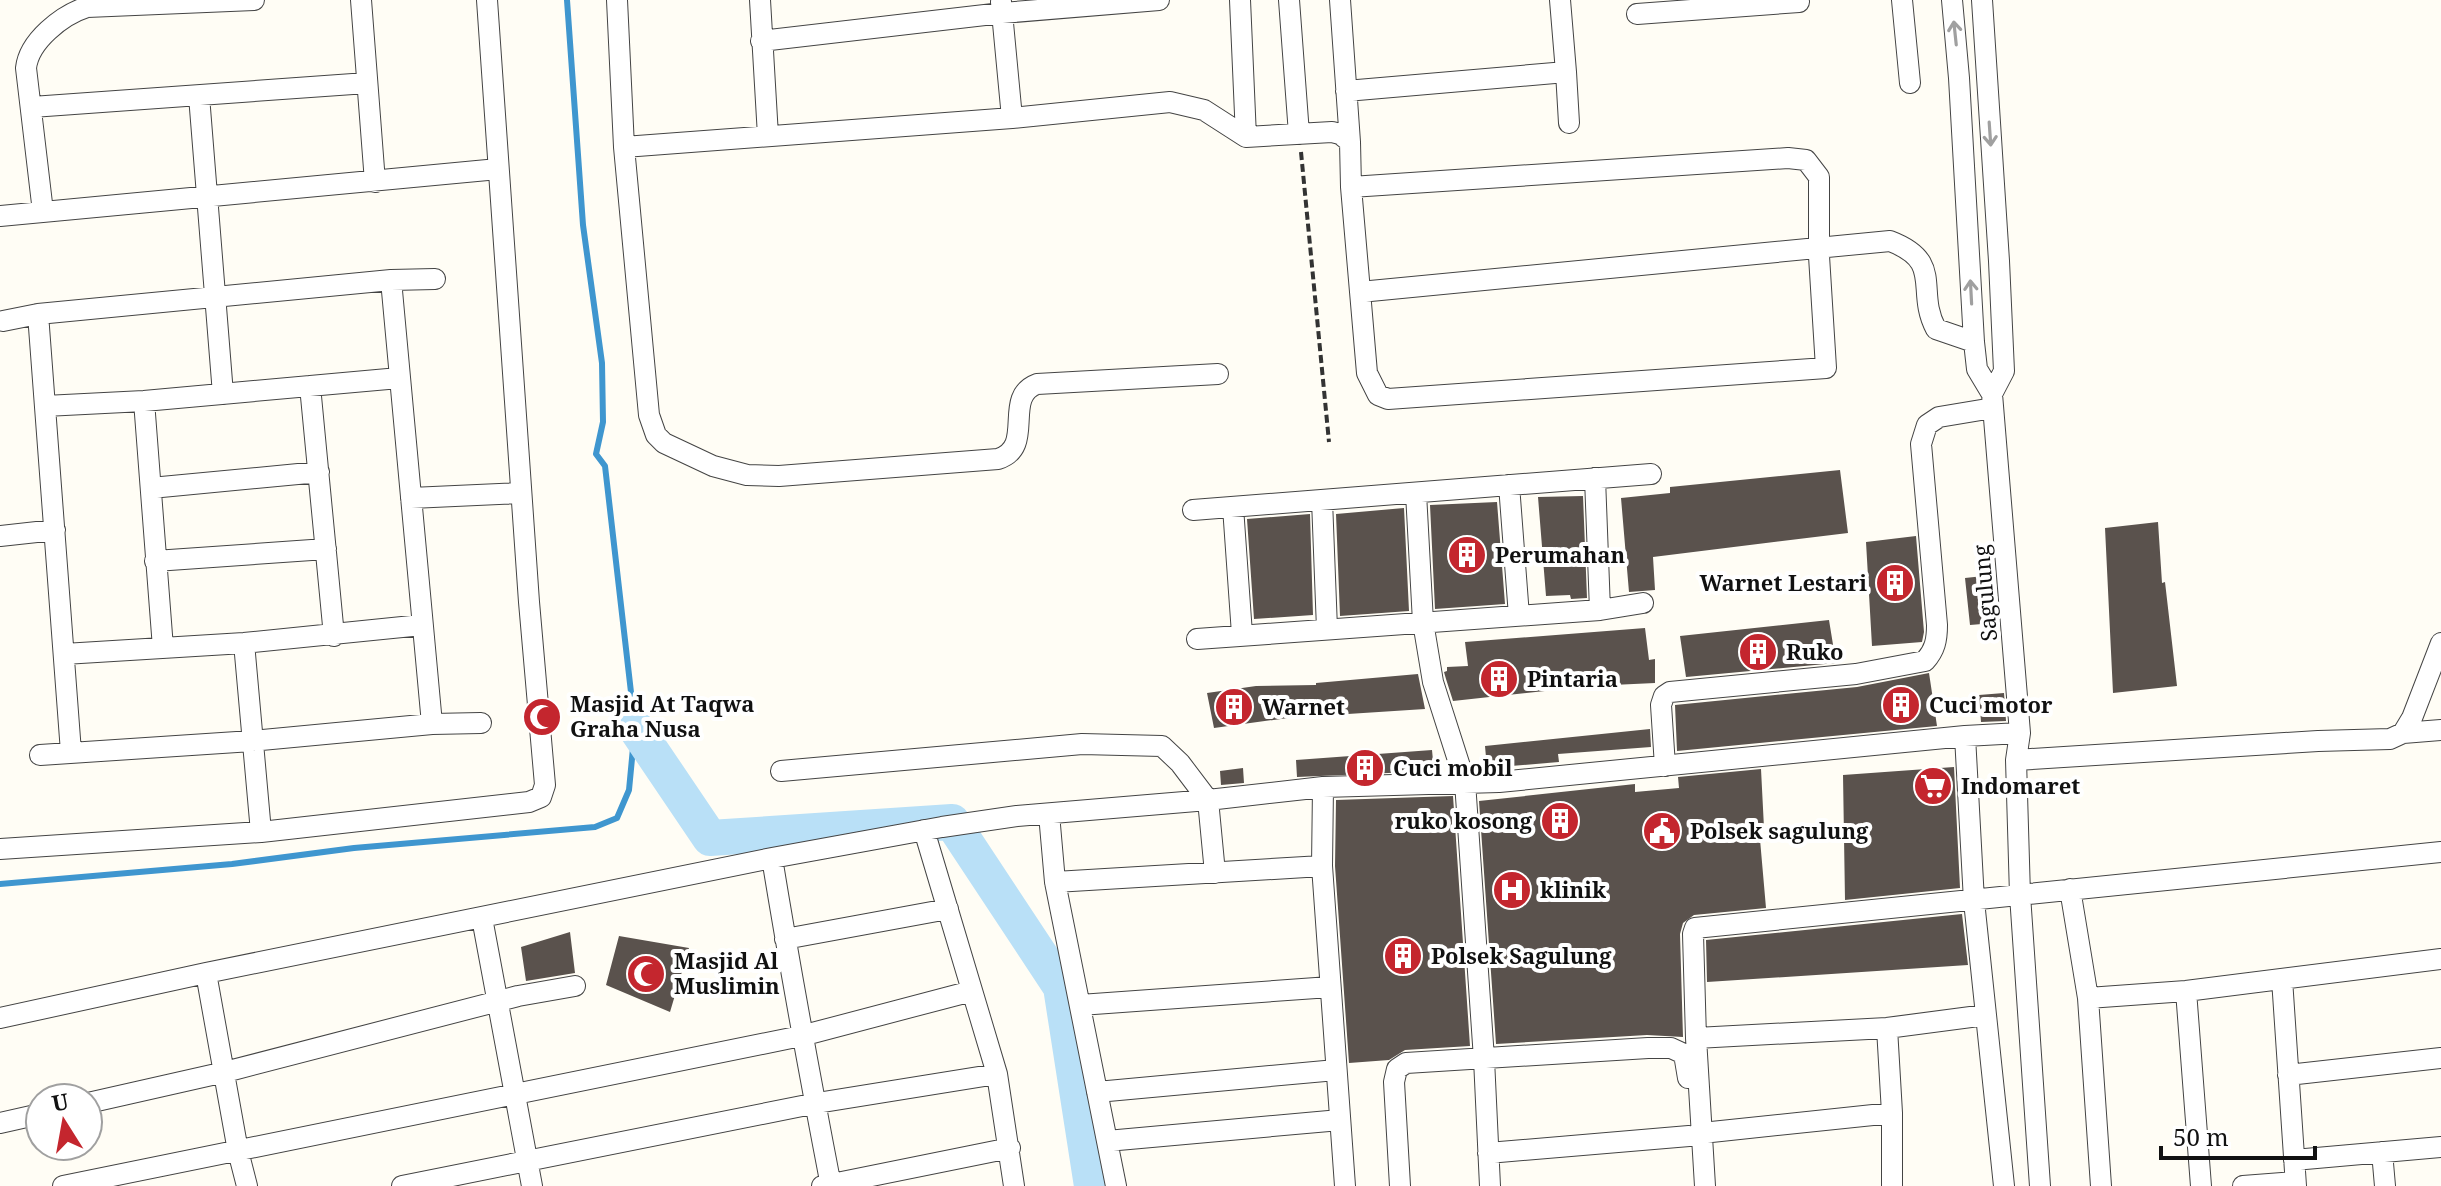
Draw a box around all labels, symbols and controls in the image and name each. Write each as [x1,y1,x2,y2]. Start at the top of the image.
one-way arrow [1947,20,1962,47]
one-way arrow [1983,120,1998,147]
one-way arrow [1963,279,1978,306]
building icon: Perumahan [1446,534,1488,576]
place label: Perumahan [1495,539,1626,569]
street label: Sagulung [1965,543,2003,643]
building icon: Warnet Lestari [1874,562,1916,604]
place label: Warnet Lestari [1699,567,1867,597]
building icon: Ruko [1737,631,1779,673]
place label: Ruko [1786,636,1843,666]
building icon: Pintaria [1478,658,1520,700]
place label: Pintaria [1527,663,1618,693]
building icon: Cuci motor [1880,684,1922,726]
building icon: Warnet [1213,686,1255,728]
place label: Masjid At Taqwa Graha Nusa [570,688,754,743]
place label: Cuci motor [1929,689,2053,719]
place label: Warnet [1262,691,1345,721]
mosque icon: Masjid At Taqwa Graha Nusa [521,696,563,738]
building icon: Cuci mobil [1344,747,1386,789]
place label: Cuci mobil [1393,752,1513,782]
supermarket icon: Indomaret [1912,765,1954,807]
place label: Indomaret [1961,770,2080,800]
building icon: ruko kosong [1539,800,1581,842]
place label: ruko kosong [1395,805,1533,835]
public building icon: Polsek sagulung [1641,810,1683,852]
place label: Polsek sagulung [1690,815,1869,845]
hospital icon: klinik [1491,869,1533,911]
place label: klinik [1540,874,1606,904]
building icon: Polsek Sagulung [1382,935,1424,977]
place label: Polsek Sagulung [1431,940,1612,970]
place label: Masjid Al Muslimin [674,945,780,1000]
mosque icon: Masjid Al Muslimin [625,953,667,995]
north arrow [24,1082,104,1162]
text: U [49,1085,71,1118]
scale bar [2161,1110,2315,1160]
text: 50 m [2173,1120,2229,1153]

